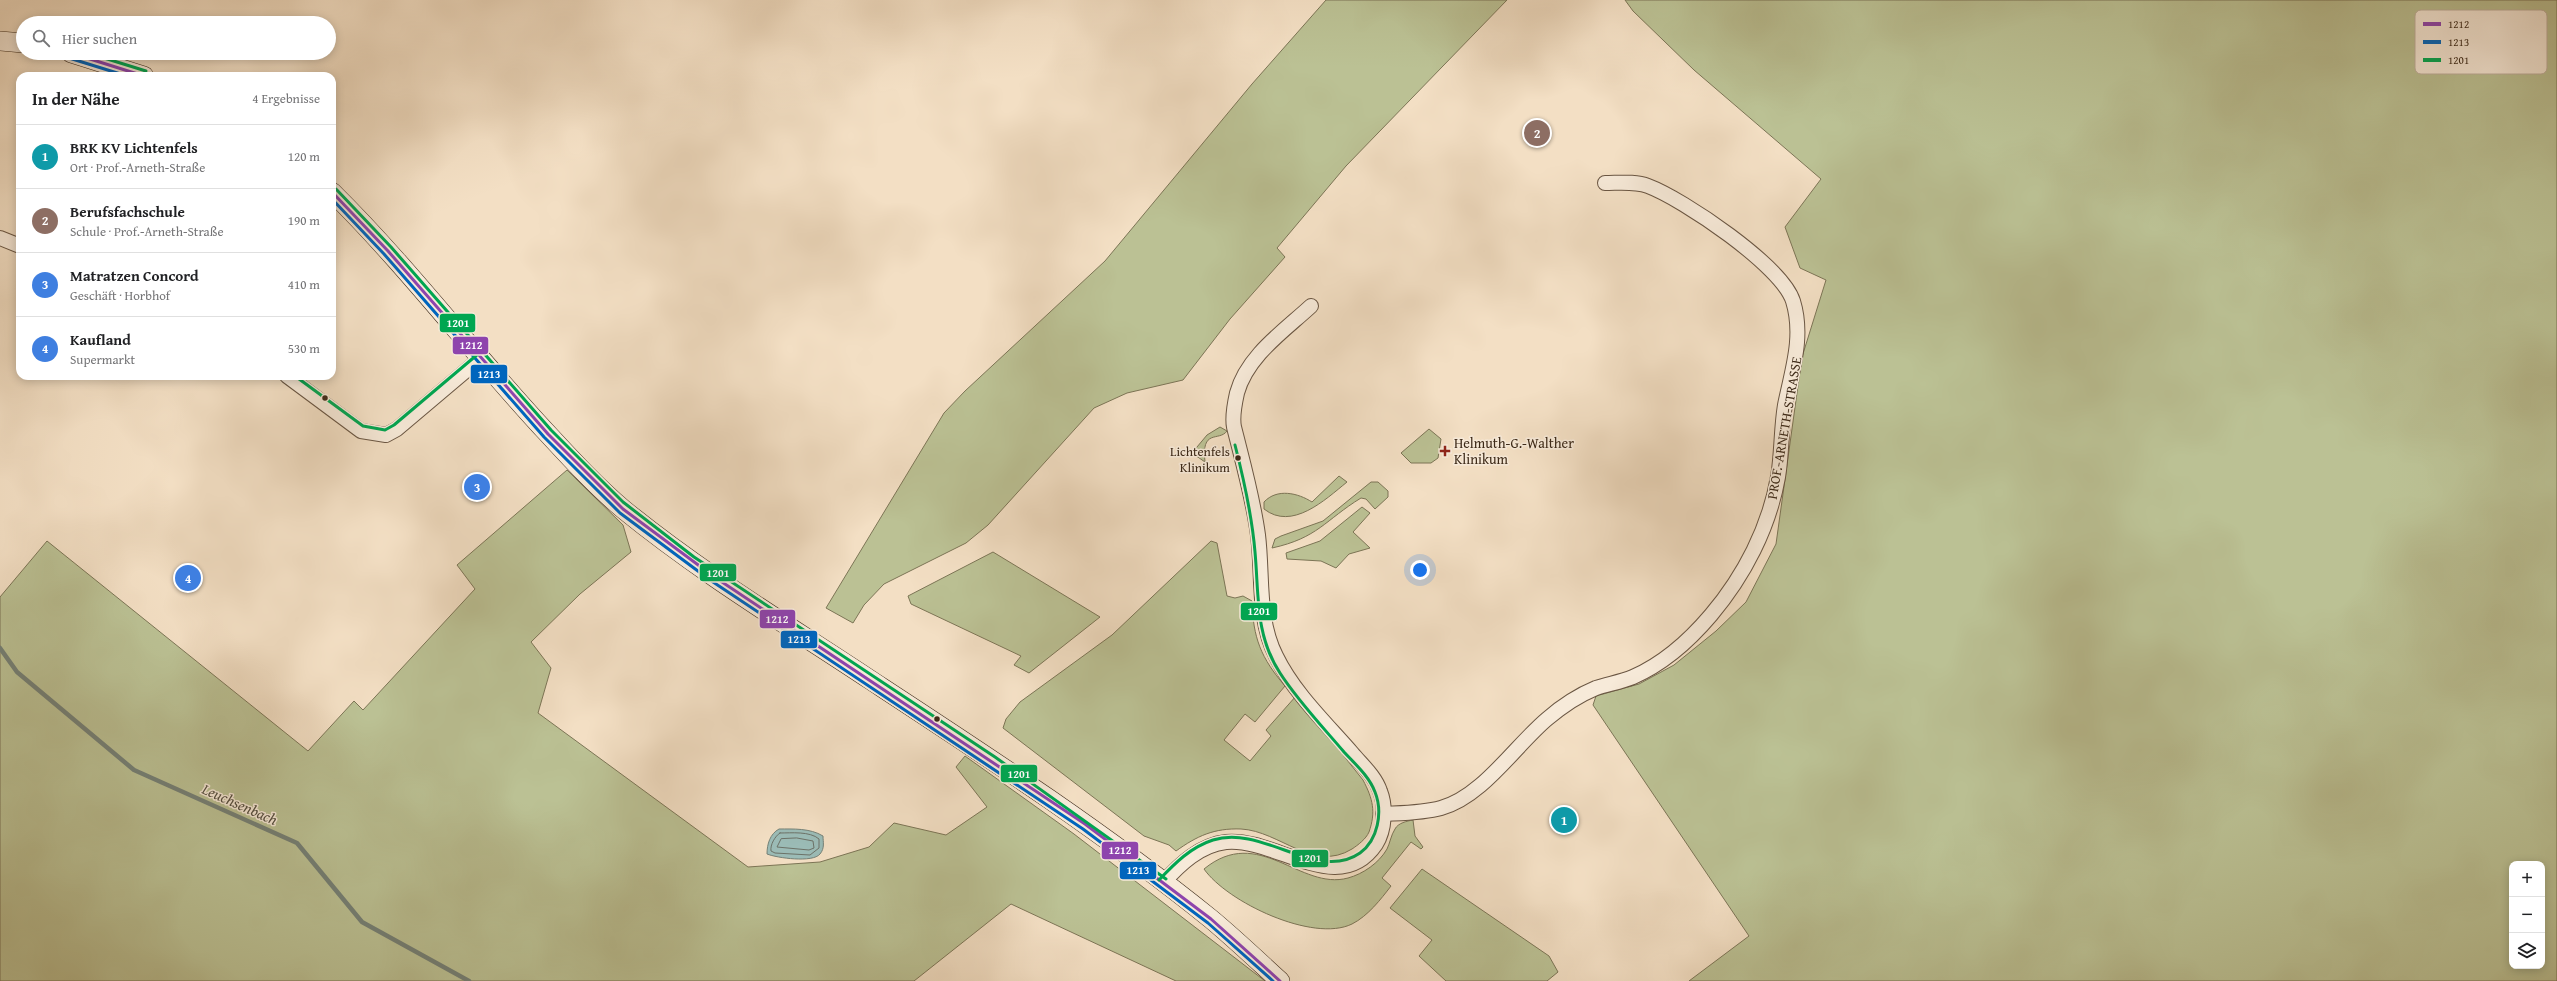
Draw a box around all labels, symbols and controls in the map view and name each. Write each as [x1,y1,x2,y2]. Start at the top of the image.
legend [2415,10,2547,74]
search box [16,16,336,60]
text: 1212 [2448,16,2469,32]
icon: search [30,27,52,49]
text: Hier suchen [62,28,137,49]
text: 1213 [2448,34,2469,50]
text: 1201 [2448,52,2469,68]
text: In der Nähe [32,86,120,111]
text: 4 Ergebnisse [252,89,320,108]
pin: 2 [1524,118,1550,148]
text: BRK KV Lichtenfels [70,137,198,158]
text: 1 [42,147,48,166]
text: 120 m [288,147,320,166]
text: Ort · Prof.-Arneth-Straße [70,158,205,177]
text: Berufsfachschule [70,201,185,222]
text: 2 [42,211,48,230]
text: 190 m [288,211,320,230]
text: Schule · Prof.-Arneth-Straße [70,222,223,241]
text: Matratzen Concord [70,265,199,286]
text: 3 [42,275,48,294]
text: 410 m [288,275,320,294]
text: Geschäft · Horbhof [70,286,170,305]
line badge: 1201 [439,313,476,333]
text: 1201 [447,315,470,331]
text: Kaufland [70,329,131,350]
line badge: 1212 [452,336,489,355]
text: 1212 [460,337,483,353]
text: 4 [42,339,48,358]
text: 530 m [288,339,320,358]
text: Supermarkt [70,350,135,369]
street label: PROF.-ARNETH-STRASSE [1762,355,1806,501]
line badge: 1213 [470,364,508,384]
text: 1213 [478,366,501,382]
unlabelled marker [320,393,330,403]
place label: Helmuth-G.-Walther Klinikum [1454,433,1574,469]
place label: Lichtenfels Klinikum [1170,442,1230,477]
marker: Helmuth-G.-Walther Klinikum [1439,445,1451,457]
marker: Lichtenfels Klinikum [1233,453,1243,463]
pin: 3 [464,472,490,502]
your location [1410,560,1430,580]
pin: 4 [175,563,201,593]
line badge: 1201 [699,563,737,582]
text: 1201 [707,565,730,581]
line badge: 1201 [1240,602,1278,621]
text: 1201 [1248,603,1271,619]
line badge: 1212 [759,609,796,629]
text: 1212 [766,611,789,627]
line badge: 1213 [780,630,818,649]
text: 1213 [788,631,811,647]
unlabelled marker [932,714,942,724]
line badge: 1201 [1000,764,1038,783]
text: 1201 [1008,766,1031,782]
water label: Leuchsenbach [198,778,281,830]
pin: 1 [1551,805,1577,835]
line badge: 1212 [1101,841,1139,860]
text: 1212 [1109,842,1132,858]
line badge: 1201 [1291,849,1329,868]
text: 1201 [1299,850,1322,866]
line badge: 1213 [1119,861,1157,880]
map controls [2509,861,2545,969]
button: + [2509,861,2545,897]
text: 1213 [1127,862,1150,878]
button: − [2509,897,2545,933]
button: layers [2509,933,2545,969]

